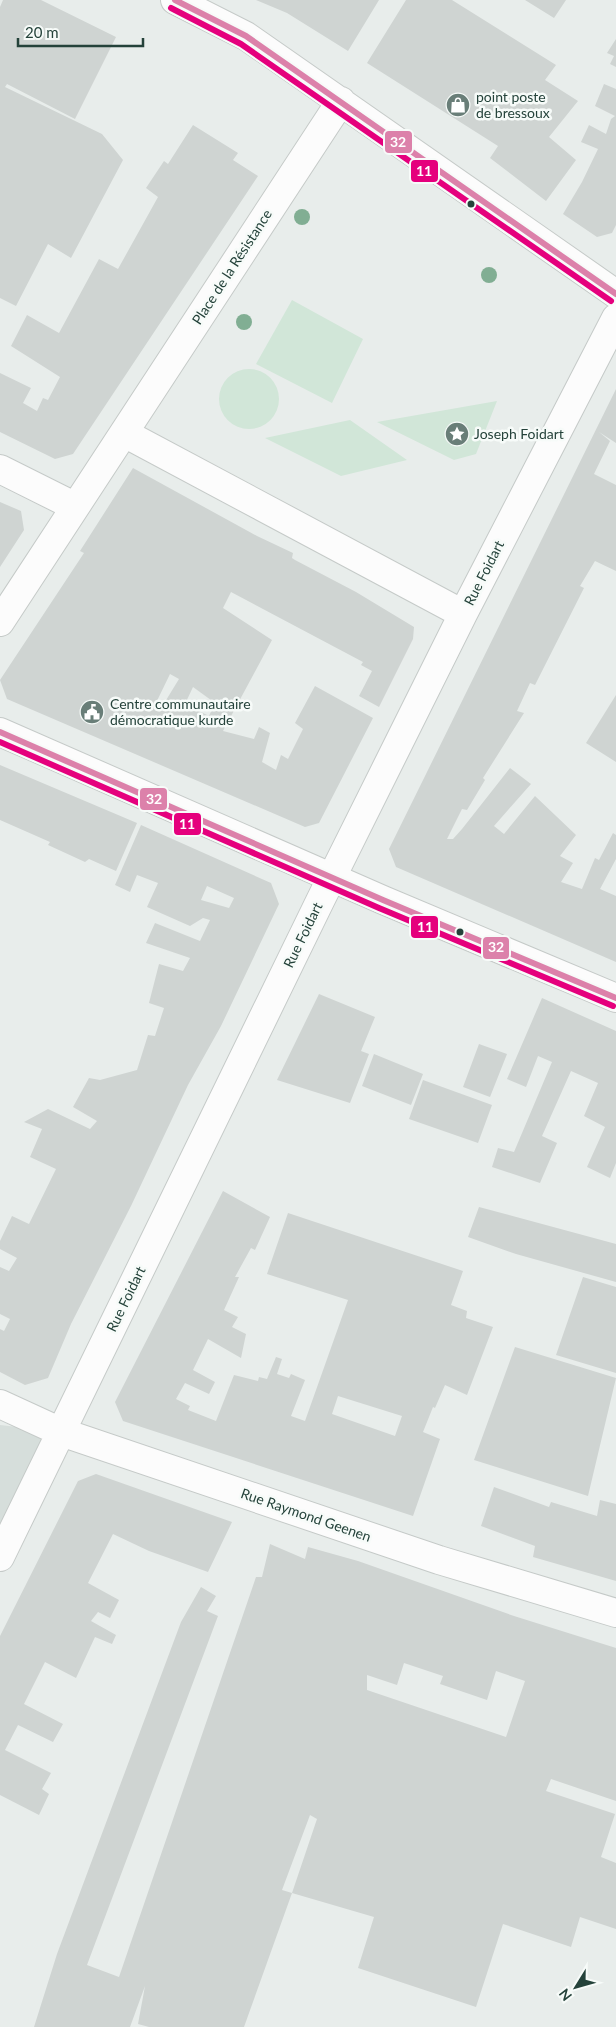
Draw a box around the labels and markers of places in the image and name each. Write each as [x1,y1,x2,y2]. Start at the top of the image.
place label: point poste de bressoux [476,88,550,121]
shop icon: point poste de bressoux [445,92,471,118]
unlabelled marker [466,199,476,209]
place icon: Joseph Foidart [444,421,470,447]
place label: Joseph Foidart [474,425,564,442]
place label: Centre communautaire démocratique kurde [110,695,251,728]
public building icon: Centre communautaire démocratique kurde [79,699,105,725]
unlabelled marker [455,927,465,937]

